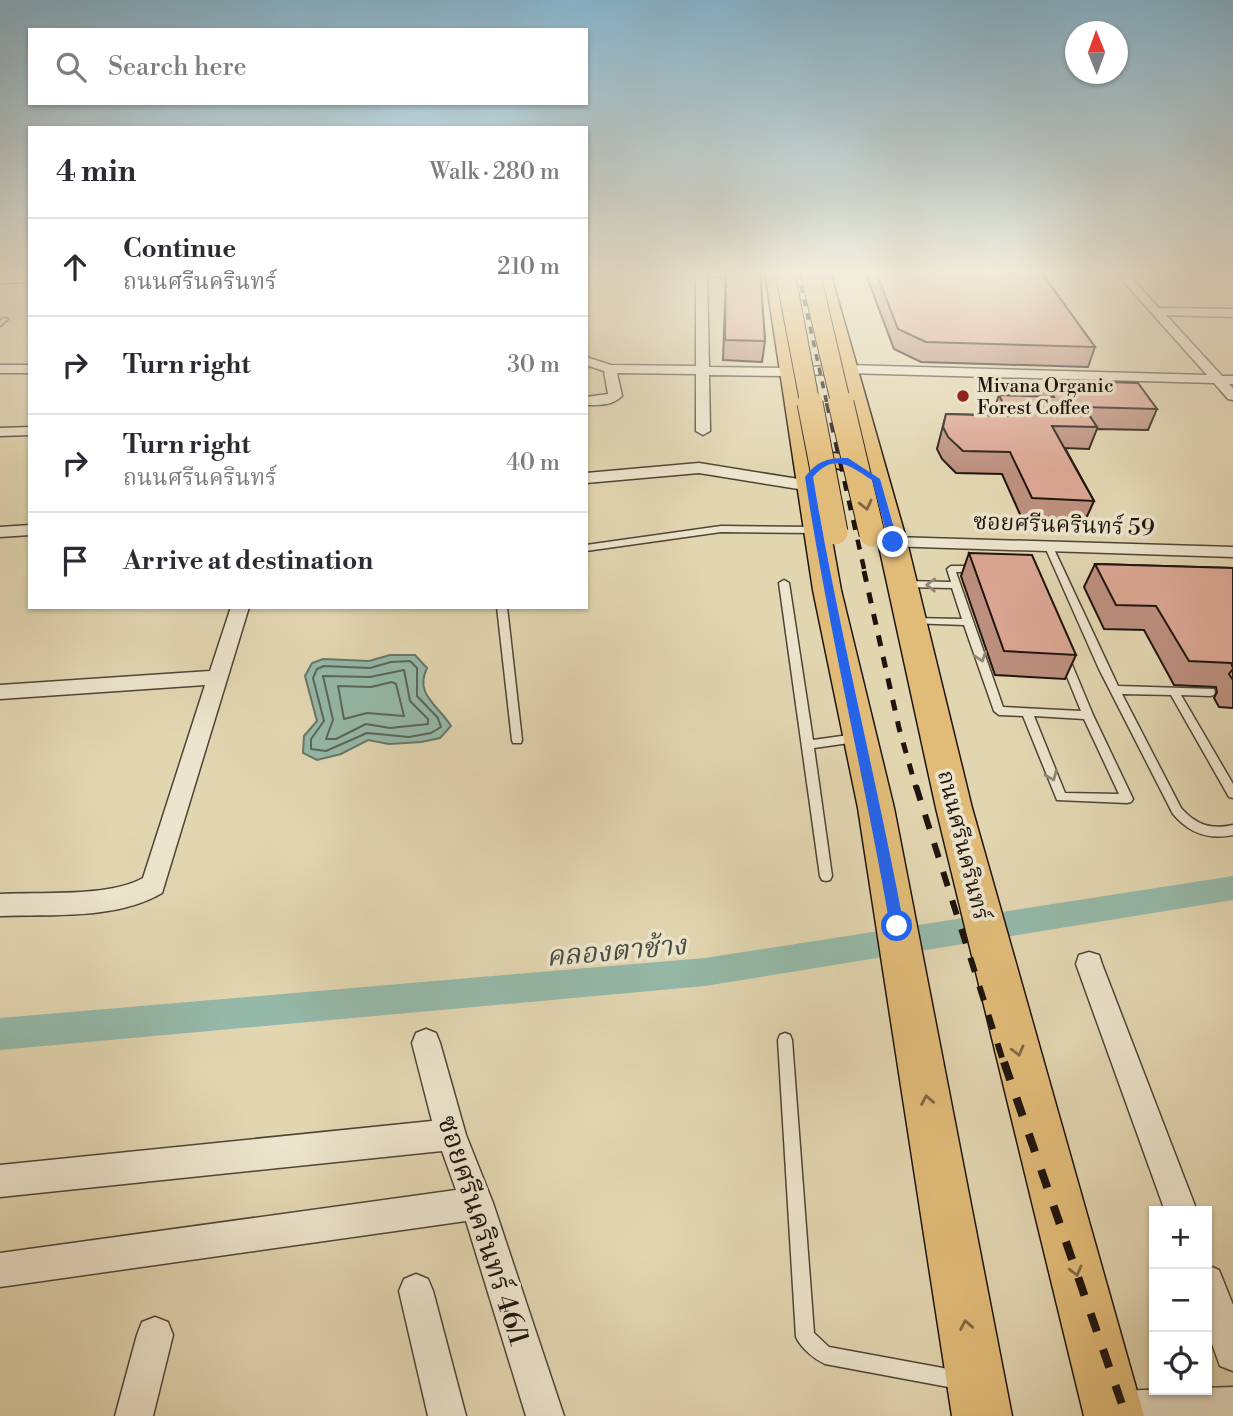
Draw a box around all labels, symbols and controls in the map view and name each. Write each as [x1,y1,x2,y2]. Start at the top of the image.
north arrow [1065,21,1128,84]
search box [28,28,588,105]
icon: search [52,48,90,86]
text: Search here [108,51,247,83]
text: 4 min [56,153,136,191]
text: Walk · 280 m [430,158,560,186]
text: Continue [123,233,236,265]
icon: ahead [56,248,94,286]
text: 210 m [497,253,560,281]
text: ถนนศรีนครินทร์ [123,268,277,296]
icon: right [56,346,94,384]
text: Turn right [123,349,251,381]
text: 30 m [507,351,560,379]
place label: Mivana Organic Forest Coffee [977,374,1113,420]
marker: Mivana Organic Forest Coffee [955,388,971,404]
text: Turn right [123,429,251,461]
icon: right [56,444,94,482]
text: 40 m [506,449,560,477]
text: ถนนศรีนครินทร์ [123,464,277,492]
one-way arrow [857,499,872,511]
street label: ซอยศรีนครินทร์ 59 [973,508,1155,542]
route end [877,526,908,557]
icon: arrive [56,542,94,580]
text: Arrive at destination [123,545,373,577]
one-way arrow [925,577,936,592]
one-way arrow [973,651,987,663]
street label: ถนนศรีนครินทร์ [931,767,995,923]
one-way arrow [1044,769,1058,781]
route start [881,910,912,941]
water label: คลองตาช้าง [545,928,689,975]
one-way arrow [1009,1045,1024,1057]
one-way arrow [921,1094,936,1106]
street label: ซอยศรีนครินทร์ 46/1 [429,1111,536,1350]
map controls [1149,1206,1212,1395]
button: + [1149,1206,1212,1269]
one-way arrow [1068,1265,1082,1277]
button: − [1149,1269,1212,1332]
one-way arrow [959,1319,974,1331]
button: locate [1149,1332,1212,1395]

